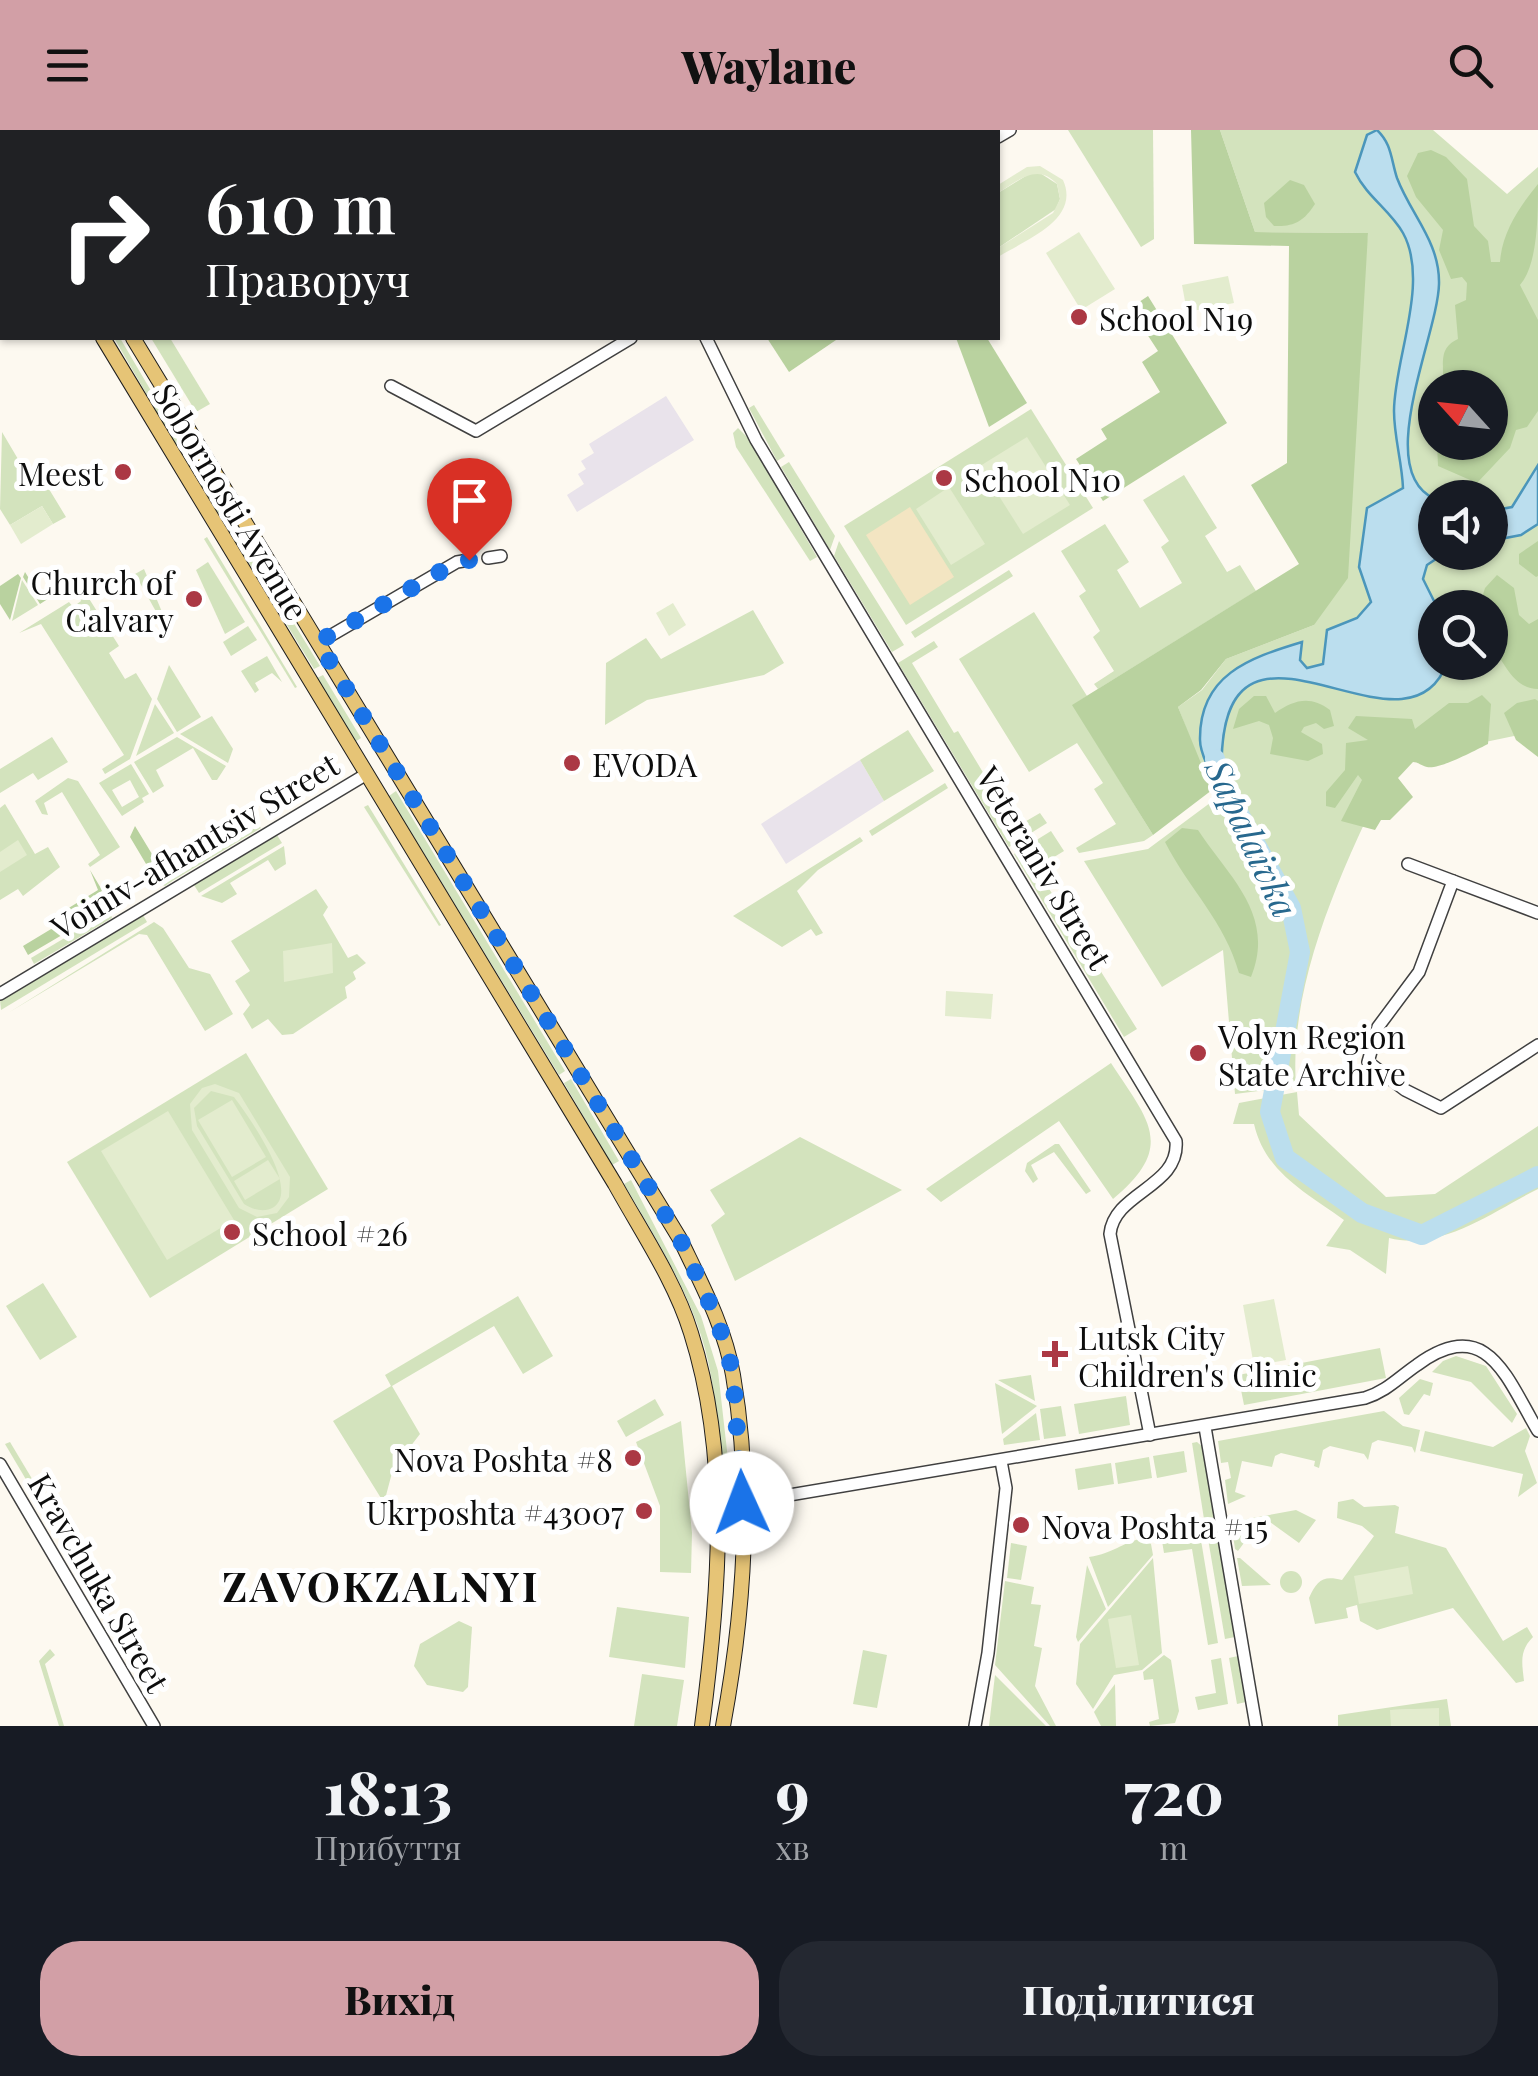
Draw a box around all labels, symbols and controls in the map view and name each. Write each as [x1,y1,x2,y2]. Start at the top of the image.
text: Waylane [681,35,857,95]
icon: menu [40,38,95,93]
icon: search [1443,38,1498,93]
text: 610 m [205,158,396,252]
icon: right [40,170,170,300]
text: Праворуч [205,248,410,308]
place label: School N19 [1099,296,1253,339]
marker: School N19 [1068,306,1090,328]
north arrow [1418,370,1508,460]
map controls [1418,370,1508,680]
street label: Sobornosti Avenue [144,375,320,627]
place label: Meest [18,451,104,494]
place label: School N10 [964,457,1121,500]
pin [427,458,512,561]
marker: Meest [112,461,134,483]
marker: School N10 [933,467,955,489]
icon: arrive [442,473,497,528]
button: sound [1418,480,1508,570]
place label: Church of Calvary [30,560,176,640]
marker: Church of Calvary [183,588,205,610]
button: search [1418,590,1508,680]
street label: Voiniv-afhantsiv Street [41,742,346,948]
place label: EVODA [592,742,698,785]
water label: Sapalaivka [1196,751,1310,924]
marker: EVODA [561,752,583,774]
street label: Veteraniv Street [967,757,1123,977]
place label: Volyn Region State Archive [1217,1014,1406,1094]
marker: Volyn Region State Archive [1187,1042,1209,1064]
place label: School #26 [252,1211,408,1254]
marker: School #26 [221,1221,243,1243]
place label: Lutsk City Children's Clinic [1078,1315,1317,1395]
marker: Lutsk City Children's Clinic [1042,1341,1068,1367]
place label: Nova Poshta #8 [394,1437,613,1480]
marker: Nova Poshta #8 [622,1447,644,1469]
position arrow [690,1451,794,1555]
street label: Kravchuka Street [20,1465,180,1700]
place label: Ukrposhta #43007 [366,1490,624,1533]
marker: Ukrposhta #43007 [633,1500,655,1522]
place label: Nova Poshta #15 [1041,1504,1268,1547]
marker: Nova Poshta #15 [1010,1514,1032,1536]
district label: ZAVOKZALNYI [222,1557,540,1613]
text: 18:13 [323,1750,452,1830]
text: 9 [776,1750,810,1830]
text: 720 [1124,1750,1224,1830]
text: Прибуття [314,1825,461,1868]
text: хв [776,1825,810,1868]
text: m [1160,1825,1188,1868]
button: Вихід [40,1941,759,2056]
button: Поділитися [779,1941,1498,2056]

